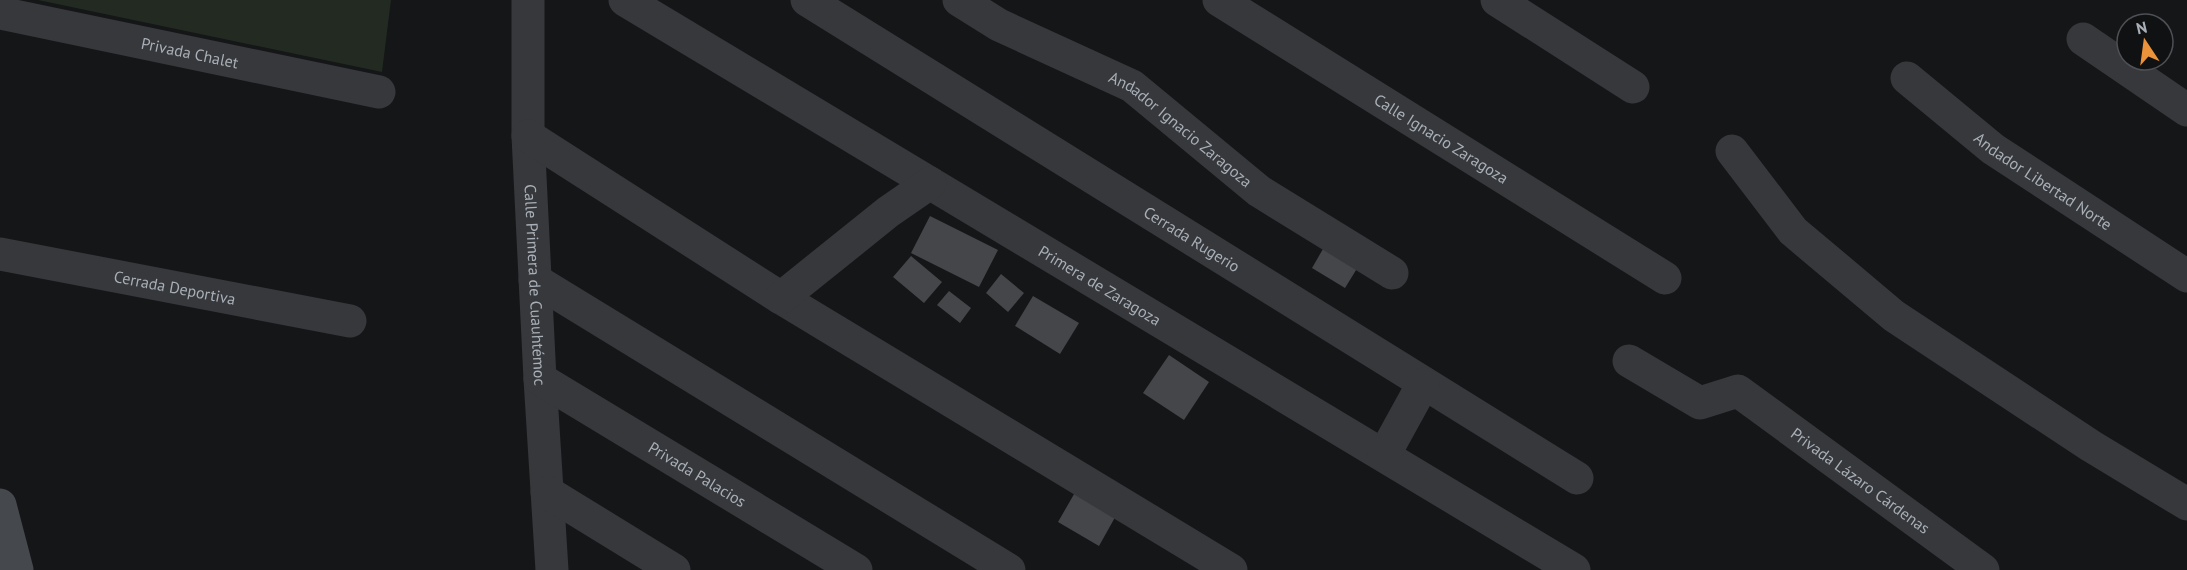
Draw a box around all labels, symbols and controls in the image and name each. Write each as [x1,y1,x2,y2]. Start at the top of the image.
north arrow [2115,12,2175,72]
text: N [2134,16,2149,38]
street label: Privada Chalet [140,33,241,73]
street label: Andador Ignacio Zaragoza [1106,67,1256,191]
street label: Calle Ignacio Zaragoza [1371,89,1512,188]
street label: Andador Libertad Norte [1970,128,2116,234]
street label: Calle Primera de Cuauhtémoc [520,184,550,386]
street label: Cerrada Rugerio [1140,202,1244,276]
street label: Primera de Zaragoza [1035,241,1165,330]
street label: Cerrada Deportiva [112,266,237,309]
street label: Privada Lázaro Cárdenas [1787,423,1934,538]
street label: Privada Palacios [645,437,750,511]

